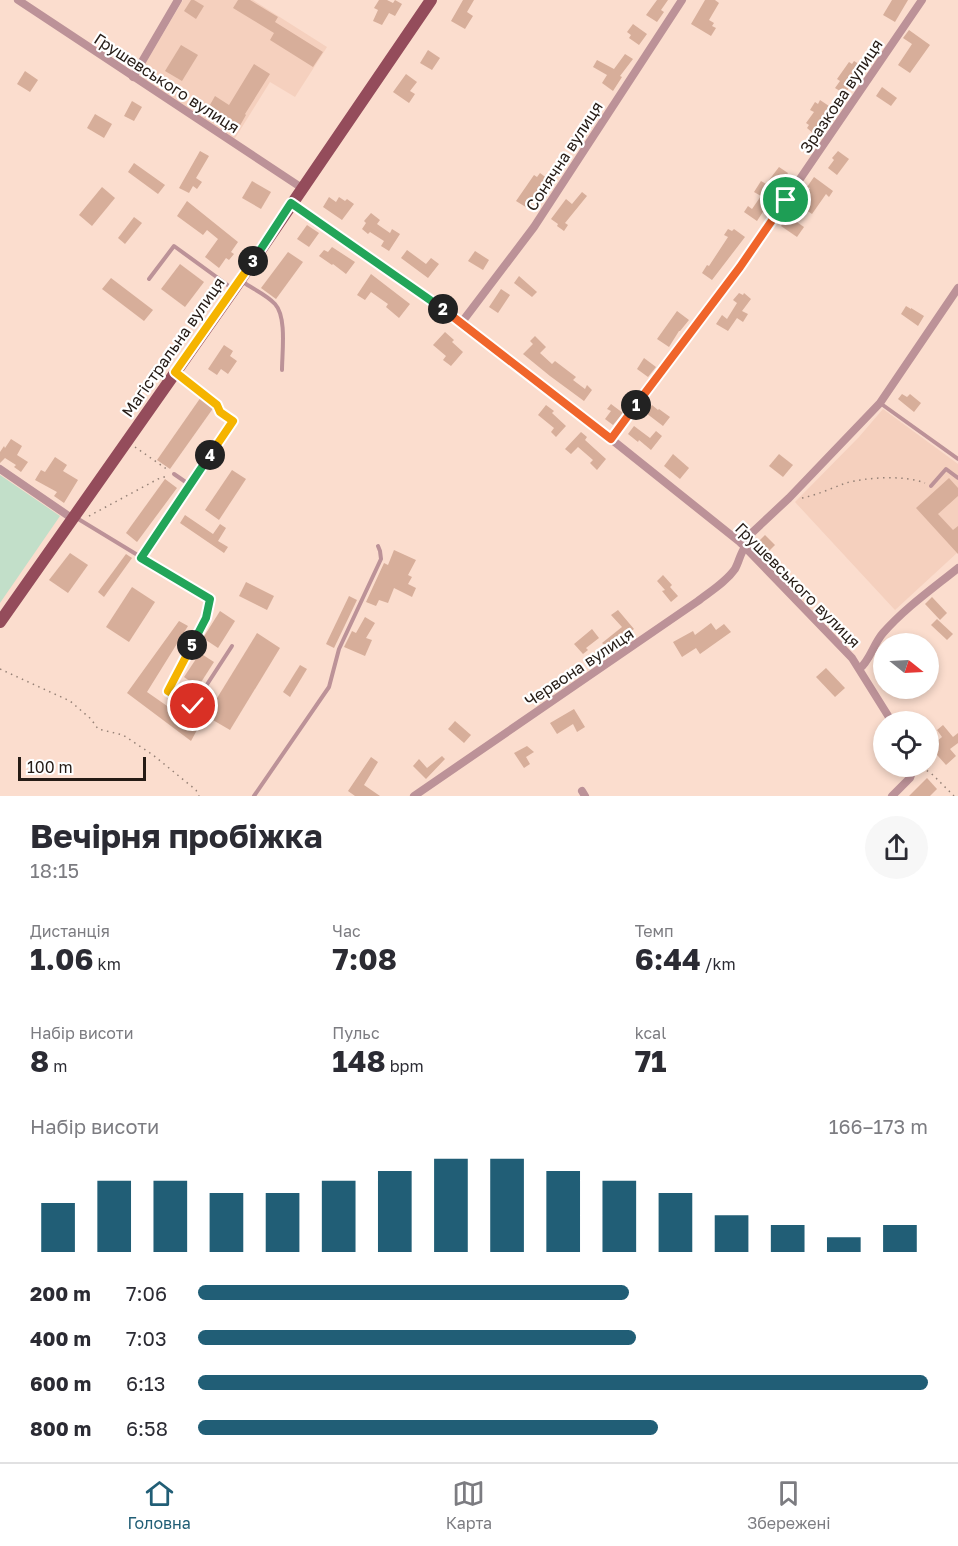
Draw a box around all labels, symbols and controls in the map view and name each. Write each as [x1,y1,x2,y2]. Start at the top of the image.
street label: Грушевського вулиця [91,29,243,137]
street label: Зразкова вулиця [795,35,887,157]
street label: Сонячна вулиця [521,97,607,215]
pin [760,174,811,225]
icon: arrive [769,183,802,216]
pin: 3 [238,246,268,276]
text: 3 [248,251,258,271]
street label: Магістральна вулиця [117,273,229,421]
pin: 2 [428,294,458,324]
text: 2 [438,299,448,319]
pin: 1 [621,390,651,420]
text: 1 [632,395,640,415]
pin: 4 [195,440,225,470]
text: 4 [205,445,215,465]
street label: Грушевського вулиця [731,518,865,652]
street label: Червона вулиця [521,623,637,711]
pin: 5 [177,630,207,660]
north arrow [873,633,939,699]
map controls [873,633,939,777]
text: 5 [187,635,197,655]
pin [167,680,218,731]
icon: check [176,689,209,722]
button: locate [873,711,939,777]
scale bar [18,754,146,782]
text: 100 m [27,757,73,777]
text: Вечірня пробіжка [30,816,323,855]
button: share [865,816,928,879]
text: 18:15 [30,858,79,882]
text: Дистанція [30,921,110,941]
text: Час [332,921,361,941]
text: Темп [635,921,674,941]
text: 1.06 [30,941,94,977]
text: 7:08 [332,941,397,977]
text: 6:44 [635,941,701,977]
text: km [94,954,121,974]
text: /km [701,954,736,974]
text: Набір висоти [30,1023,133,1043]
text: Пульс [332,1023,380,1043]
text: kcal [635,1023,666,1043]
text: 8 [30,1043,49,1079]
text: 148 [332,1043,386,1079]
text: 71 [635,1043,666,1079]
text: m [49,1056,67,1076]
text: bpm [386,1056,424,1076]
text: Набір висоти [30,1114,159,1138]
text: 166–173 m [829,1114,928,1138]
text: 200 m [30,1281,91,1305]
text: 7:06 [126,1281,167,1305]
text: 400 m [30,1326,91,1350]
text: 7:03 [126,1326,167,1350]
text: 600 m [30,1371,91,1395]
text: 6:13 [126,1371,166,1395]
text: 800 m [30,1416,91,1440]
text: 6:58 [126,1416,168,1440]
tab: Головна [127,1477,191,1533]
tab: Карта [446,1477,492,1533]
tab: Збережені [747,1477,831,1533]

